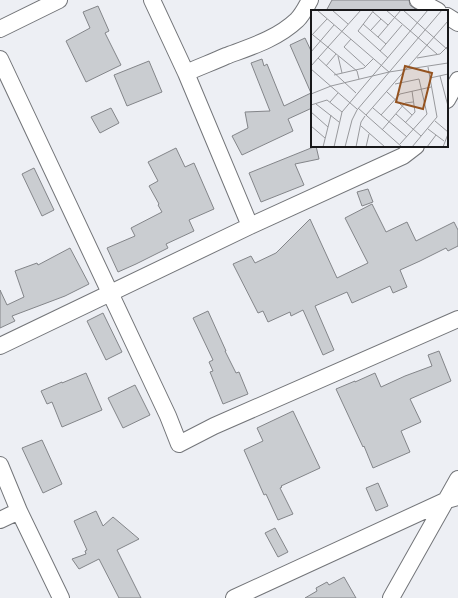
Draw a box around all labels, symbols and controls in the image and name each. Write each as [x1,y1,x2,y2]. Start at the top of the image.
inset map [311,10,448,147]

